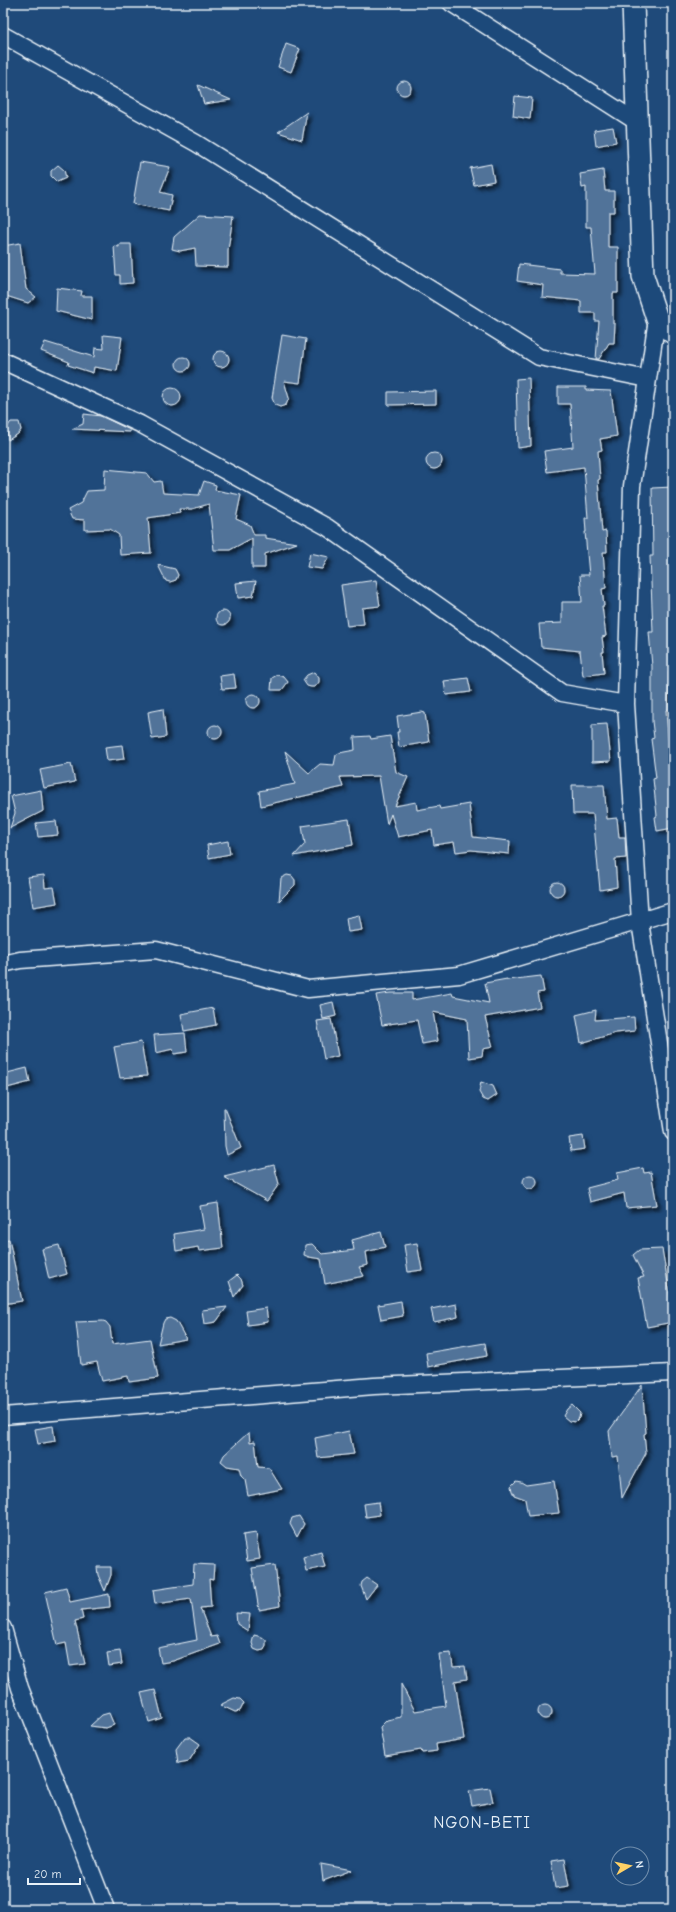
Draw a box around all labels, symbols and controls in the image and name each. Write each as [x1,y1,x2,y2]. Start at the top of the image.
district label: NGON-BETI [433,1813,531,1832]
north arrow [610,1846,650,1886]
scale bar [28,1860,80,1886]
text: N [632,1860,646,1869]
text: 20 m [34,1867,62,1881]

